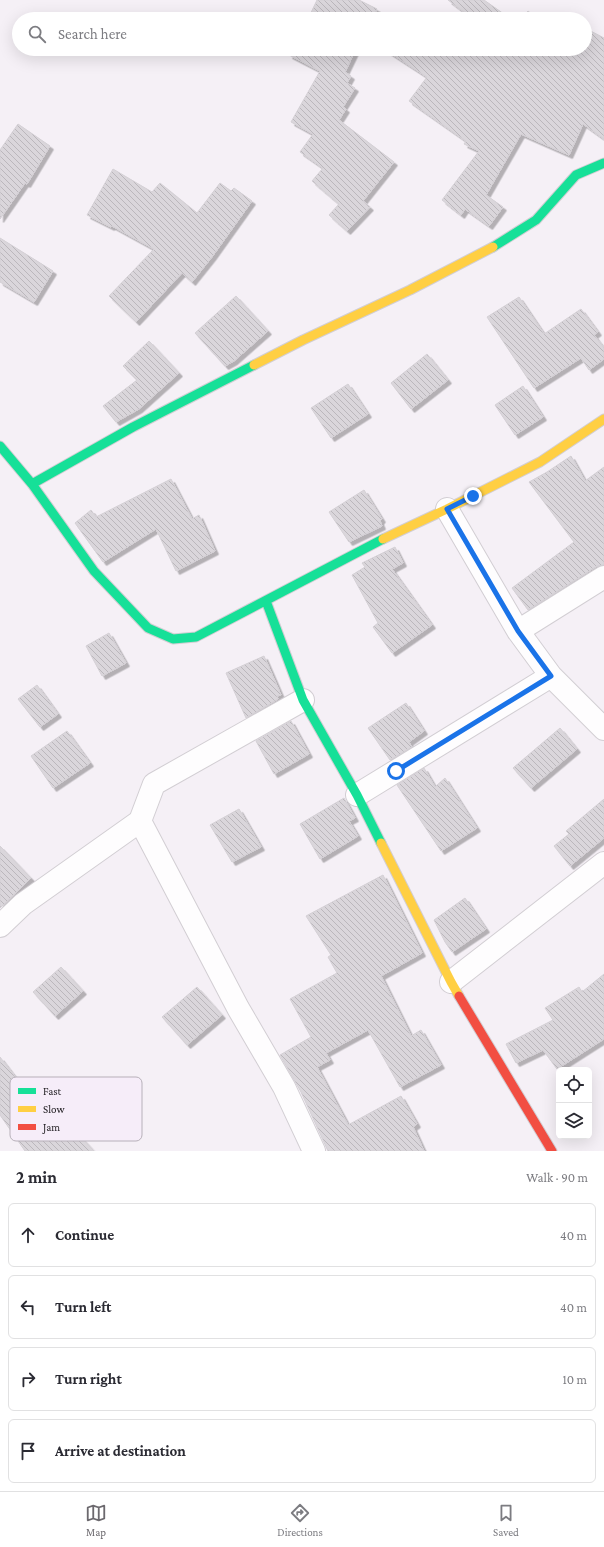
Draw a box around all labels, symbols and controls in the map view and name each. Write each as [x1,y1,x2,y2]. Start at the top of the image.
search box [12,12,592,56]
icon: search [26,23,48,45]
text: Search here [58,26,127,42]
route end [464,487,482,505]
route start [387,762,405,780]
map controls [556,1067,592,1139]
button: locate [556,1067,592,1103]
legend [10,1077,142,1141]
text: Fast [43,1085,62,1097]
text: Slow [43,1103,65,1115]
button: layers [556,1103,592,1139]
text: Jam [42,1121,60,1134]
text: 2 min [16,1168,57,1187]
text: Walk · 90 m [526,1170,588,1185]
icon: ahead [17,1224,39,1246]
text: Continue [55,1227,114,1243]
text: 40 m [560,1228,587,1243]
icon: left [17,1296,39,1318]
text: Turn left [55,1299,111,1315]
text: 40 m [560,1300,587,1315]
icon: right [17,1368,39,1390]
text: Turn right [55,1371,122,1387]
text: 10 m [562,1372,587,1387]
icon: arrive [17,1440,39,1462]
text: Arrive at destination [55,1443,186,1459]
tab: Map [85,1502,107,1538]
tab: Directions [277,1502,323,1538]
tab: Saved [493,1502,519,1538]

